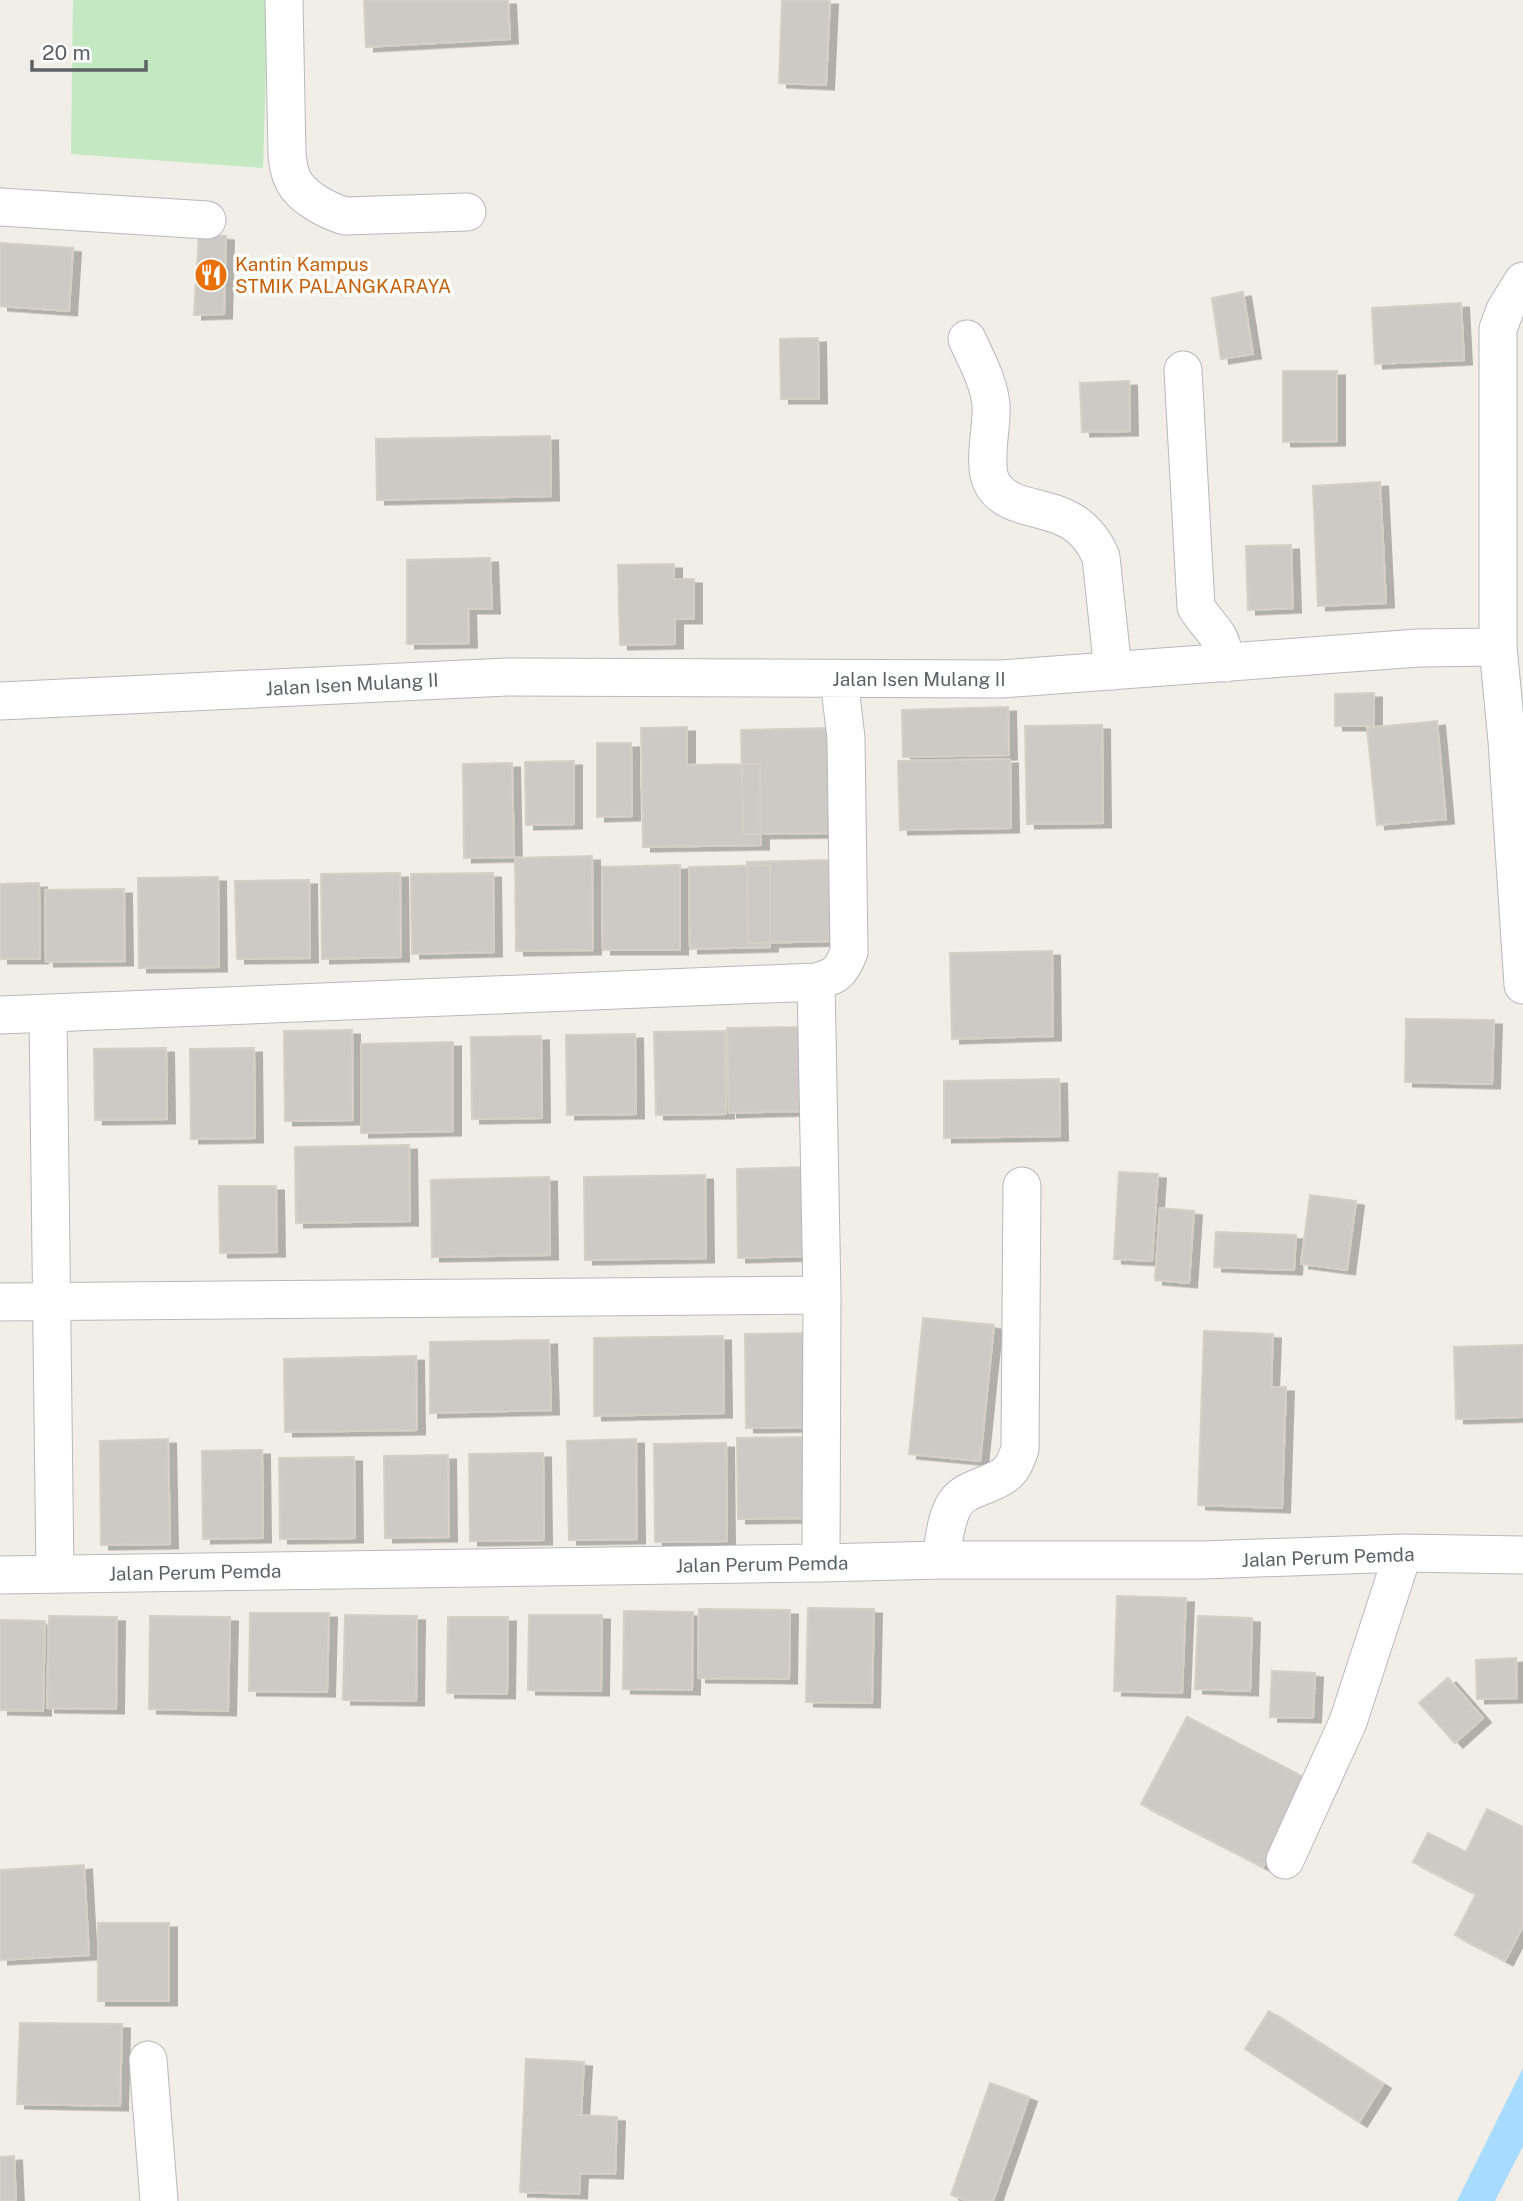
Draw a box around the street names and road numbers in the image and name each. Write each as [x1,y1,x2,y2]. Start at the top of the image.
street label: Jalan Isen Mulang II [265,668,439,700]
street label: Jalan Isen Mulang II [832,668,1006,690]
street label: Jalan Perum Pemda [1241,1543,1415,1571]
street label: Jalan Perum Pemda [675,1551,849,1577]
street label: Jalan Perum Pemda [108,1559,282,1585]

